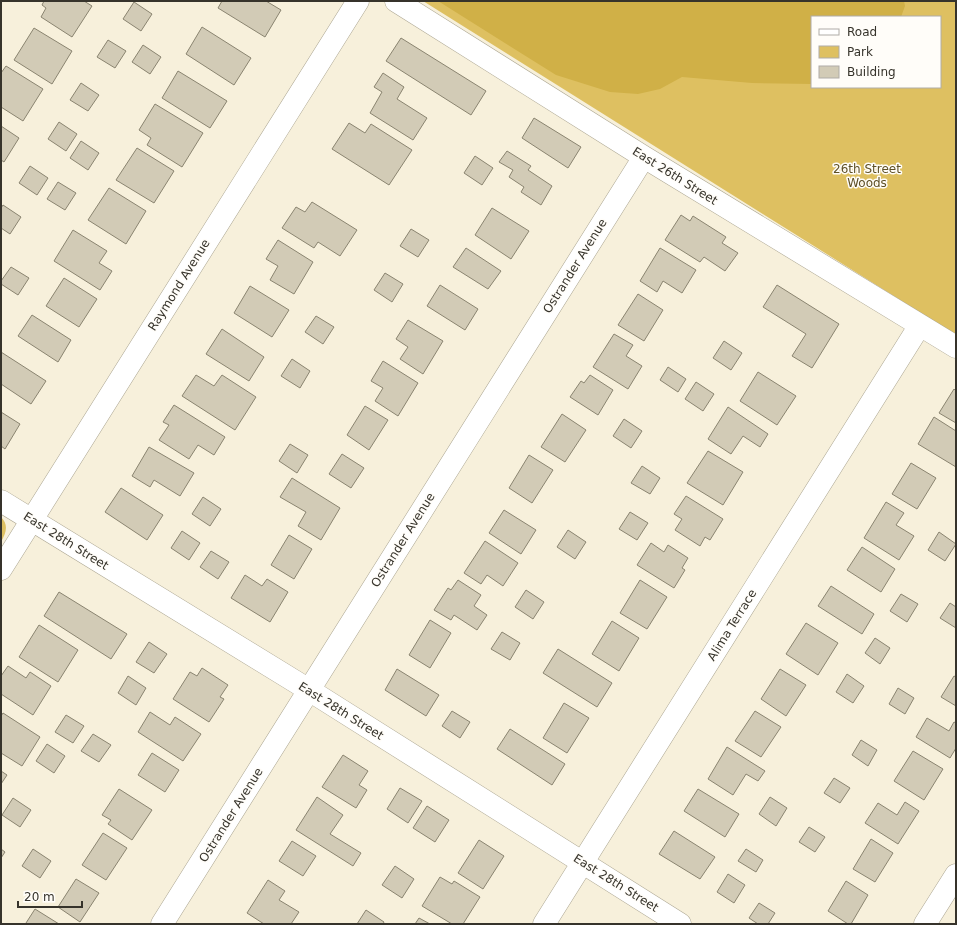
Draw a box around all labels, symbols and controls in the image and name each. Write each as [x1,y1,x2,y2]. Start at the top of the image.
legend [811,16,941,88]
text: Road [847,25,877,39]
text: Park [847,45,873,59]
text: Building [847,65,896,79]
street label: East 26th Street [630,144,720,208]
park label: 26th Street Woods [833,162,901,190]
street label: Ostrander Avenue [540,216,610,316]
street label: Raymond Avenue [145,237,213,333]
street label: Ostrander Avenue [368,490,438,590]
street label: East 28th Street [21,509,111,573]
street label: Alima Terrace [704,587,760,663]
street label: East 28th Street [296,679,386,743]
street label: Ostrander Avenue [196,765,266,865]
street label: East 28th Street [571,851,661,915]
scale bar [18,883,82,909]
text: 20 m [24,890,55,904]

